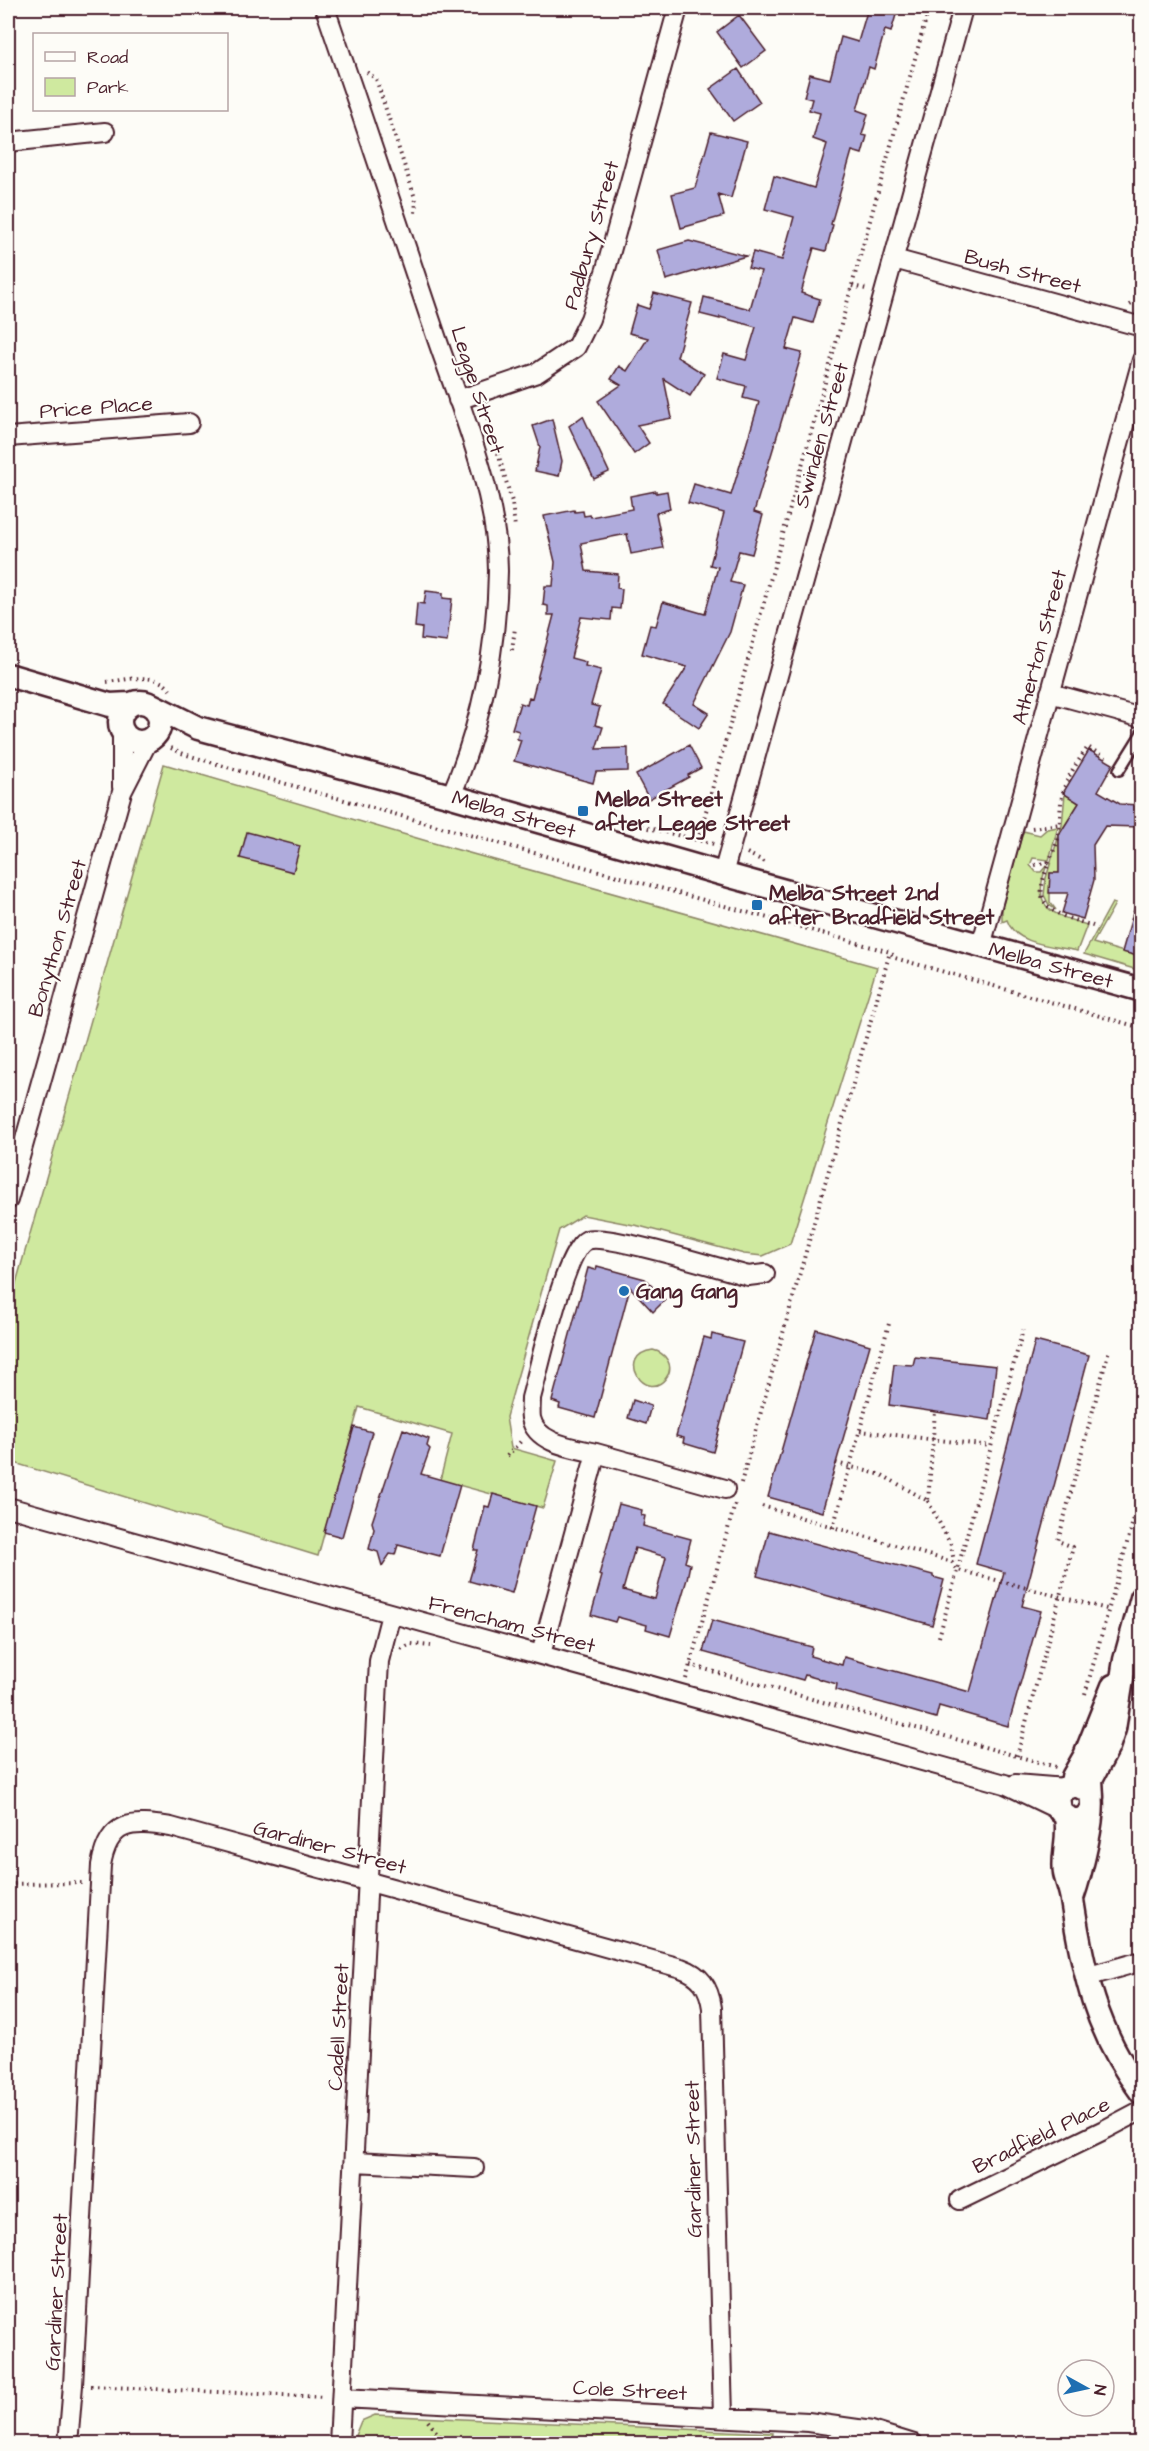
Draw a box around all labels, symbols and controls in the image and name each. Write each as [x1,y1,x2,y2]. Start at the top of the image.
legend [33,33,228,111]
text: Road [87,45,128,70]
text: Park [87,75,129,100]
street label: Padbury Street [556,157,629,314]
street label: Bush Street [961,242,1085,301]
street label: Legge Street [441,323,512,459]
street label: Swinden Street [787,359,856,511]
street label: Price Place [39,389,154,426]
street label: Atherton Street [1005,566,1074,728]
street label: Melba Street [448,783,580,846]
place label: Melba Street after Legge Street [594,785,791,840]
marker: Melba Street after Legge Street [576,804,590,818]
street label: Bonython Street [21,855,96,1021]
place label: Melba Street 2nd after Bradfield Street [768,879,995,932]
marker: Melba Street 2nd after Bradfield Street [750,898,764,912]
street label: Melba Street [985,935,1117,996]
place label: Gang Gang [636,1277,738,1308]
marker: Gang Gang [617,1284,631,1298]
street label: Frencham Street [425,1588,599,1661]
street label: Gardiner Street [250,1813,410,1882]
street label: Cadell Street [321,1962,356,2091]
street label: Gardiner Street [678,2080,709,2238]
street label: Bradfield Place [968,2090,1115,2181]
street label: Gardiner Street [38,2212,75,2371]
north arrow [1056,2358,1116,2418]
street label: Cole Street [572,2373,688,2408]
text: N [1088,2383,1111,2396]

